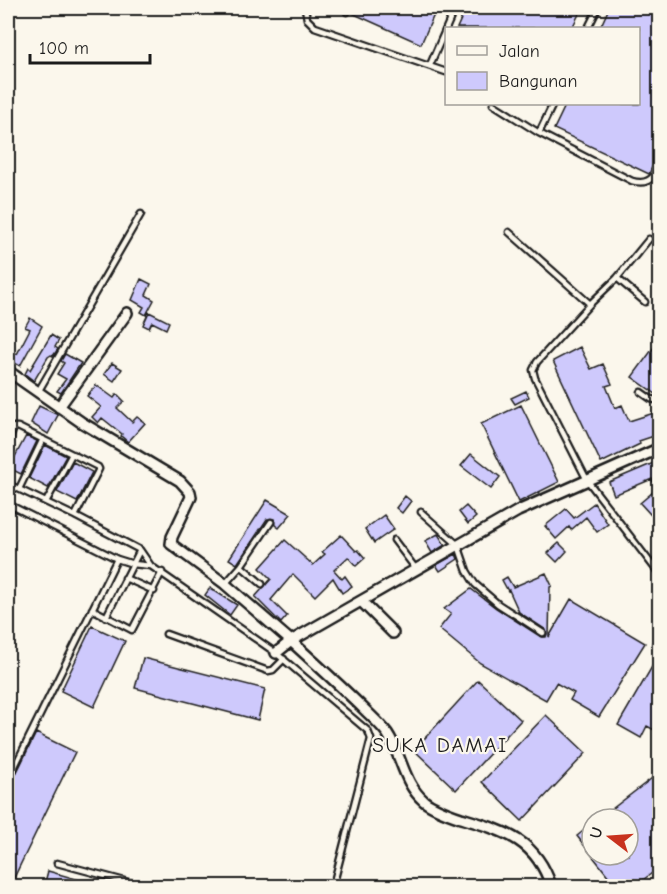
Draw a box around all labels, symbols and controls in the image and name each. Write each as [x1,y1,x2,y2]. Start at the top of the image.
scale bar [30,27,150,65]
legend [445,27,640,105]
text: 100 m [39,38,89,59]
text: Jalan [499,41,540,62]
text: Bangunan [499,71,577,92]
district label: SUKA DAMAI [372,733,508,757]
north arrow [580,807,640,867]
text: U [586,825,607,841]

